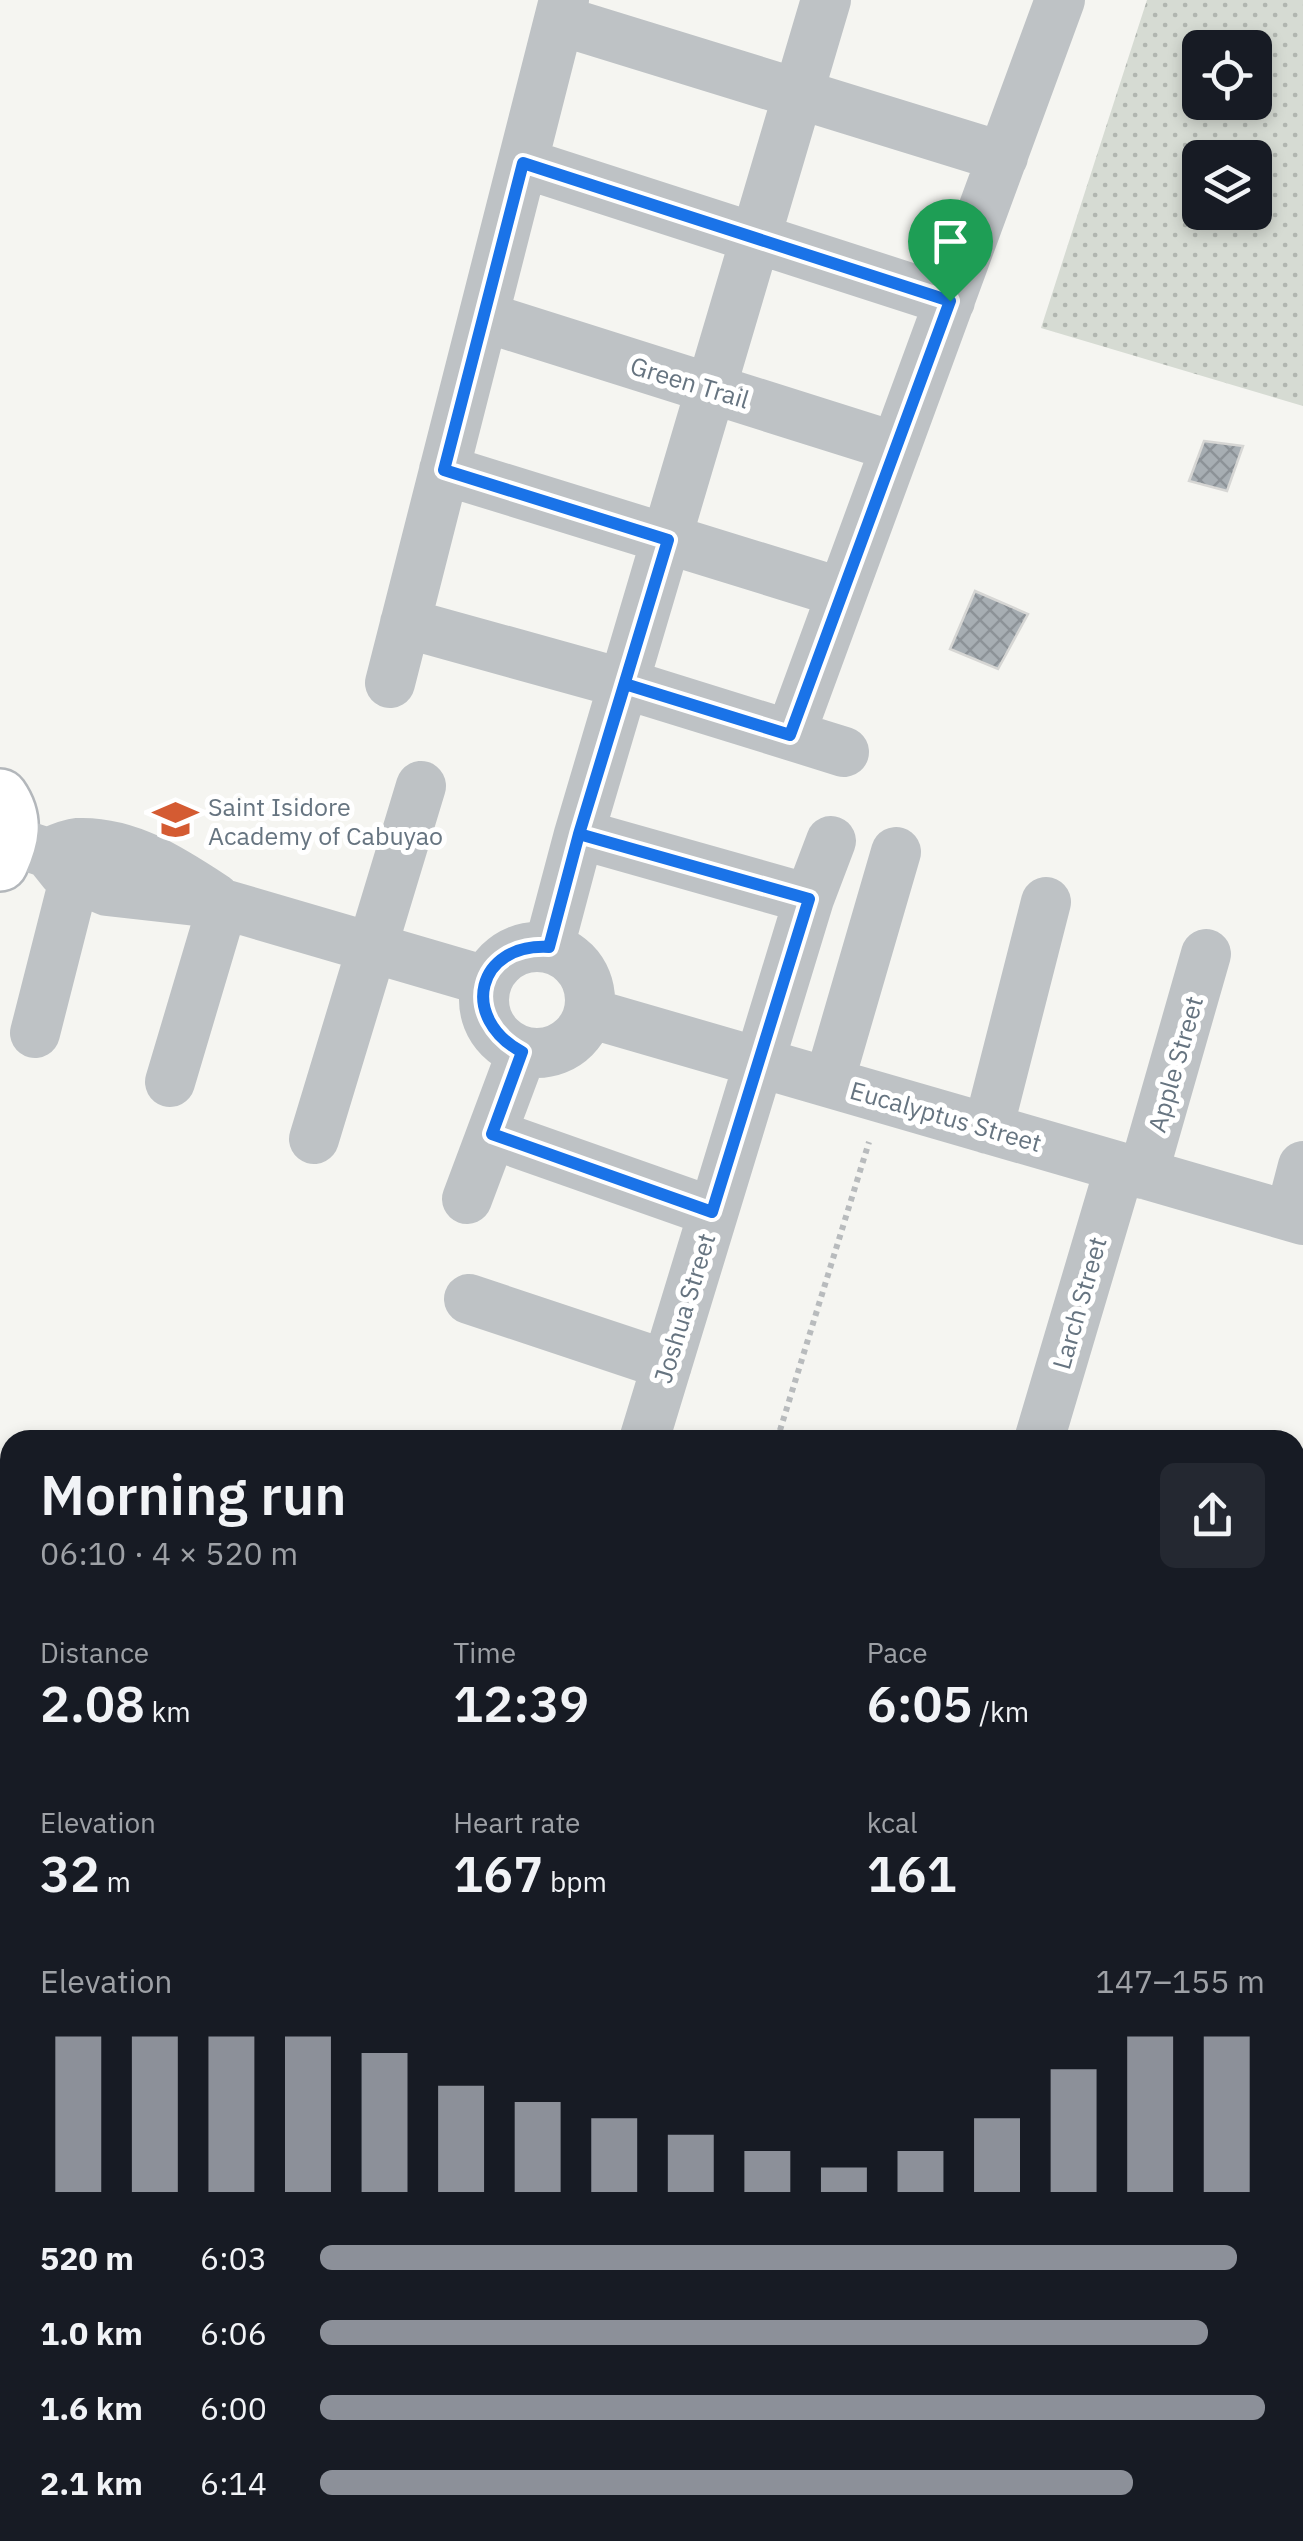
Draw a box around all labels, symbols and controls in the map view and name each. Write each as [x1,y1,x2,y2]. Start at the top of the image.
map controls [1182,30,1272,230]
button: locate [1182,30,1272,120]
button: layers [1182,140,1272,230]
pin [908,199,993,302]
icon: arrive [923,214,978,269]
street label: Green Trail [627,348,754,416]
place label: Saint Isidore Academy of Cabuyao [208,790,443,852]
school or university icon: Saint Isidore Academy of Cabuyao [151,796,199,844]
street label: Apple Street [1140,992,1210,1136]
street label: Eucalyptus Street [846,1073,1046,1159]
street label: Joshua Street [646,1229,722,1387]
street label: Larch Street [1044,1233,1114,1373]
text: Morning run [40,1459,347,1530]
button: share [1160,1463,1265,1568]
text: 06:10 · 4 × 520 m [40,1532,298,1574]
text: Distance [40,1634,149,1671]
text: Time [453,1634,516,1671]
text: Pace [867,1634,928,1671]
text: 2.08 [40,1671,145,1736]
text: 12:39 [453,1671,589,1736]
text: 6:05 [867,1671,973,1736]
text: km [145,1693,191,1730]
text: /km [973,1693,1029,1730]
text: Elevation [40,1804,156,1841]
text: Heart rate [453,1804,580,1841]
text: kcal [867,1804,918,1841]
text: 32 [40,1841,100,1906]
text: 167 [453,1841,543,1906]
text: 161 [867,1841,957,1906]
text: m [100,1863,131,1900]
text: bpm [543,1863,607,1900]
text: Elevation [40,1960,173,2002]
text: 147–155 m [1095,1960,1265,2002]
text: 520 m [40,2237,134,2279]
text: 6:03 [200,2237,267,2279]
text: 1.0 km [40,2312,143,2354]
text: 6:06 [200,2312,267,2354]
text: 1.6 km [40,2387,143,2429]
text: 6:00 [200,2387,267,2429]
text: 2.1 km [40,2462,143,2504]
text: 6:14 [200,2462,267,2504]

